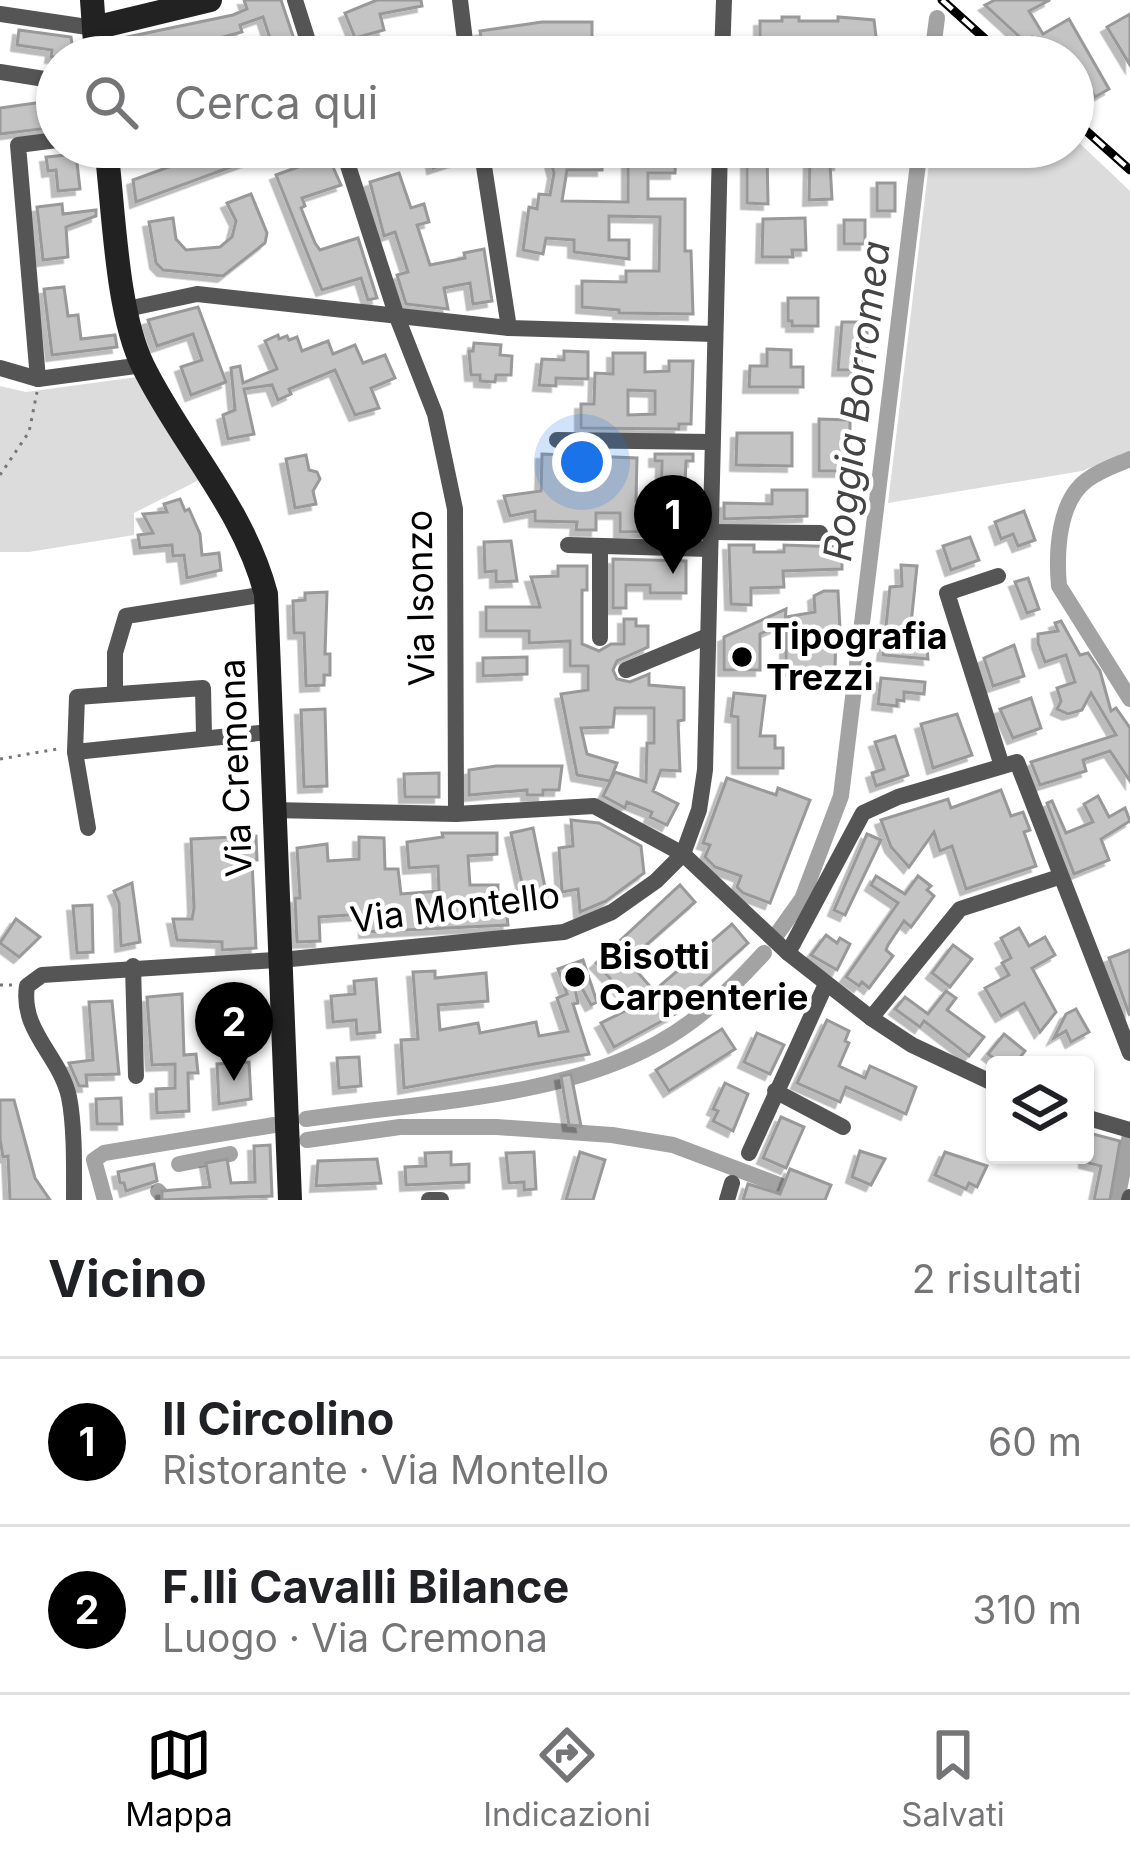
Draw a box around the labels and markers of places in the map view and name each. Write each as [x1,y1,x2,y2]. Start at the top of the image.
pin: 1 [634,475,712,574]
place label: Tipografia Trezzi [766,614,948,699]
marker: Tipografia Trezzi [729,644,755,670]
place label: Bisotti Carpenterie [599,934,808,1019]
marker: Bisotti Carpenterie [562,964,588,990]
pin: 2 [195,982,273,1081]

